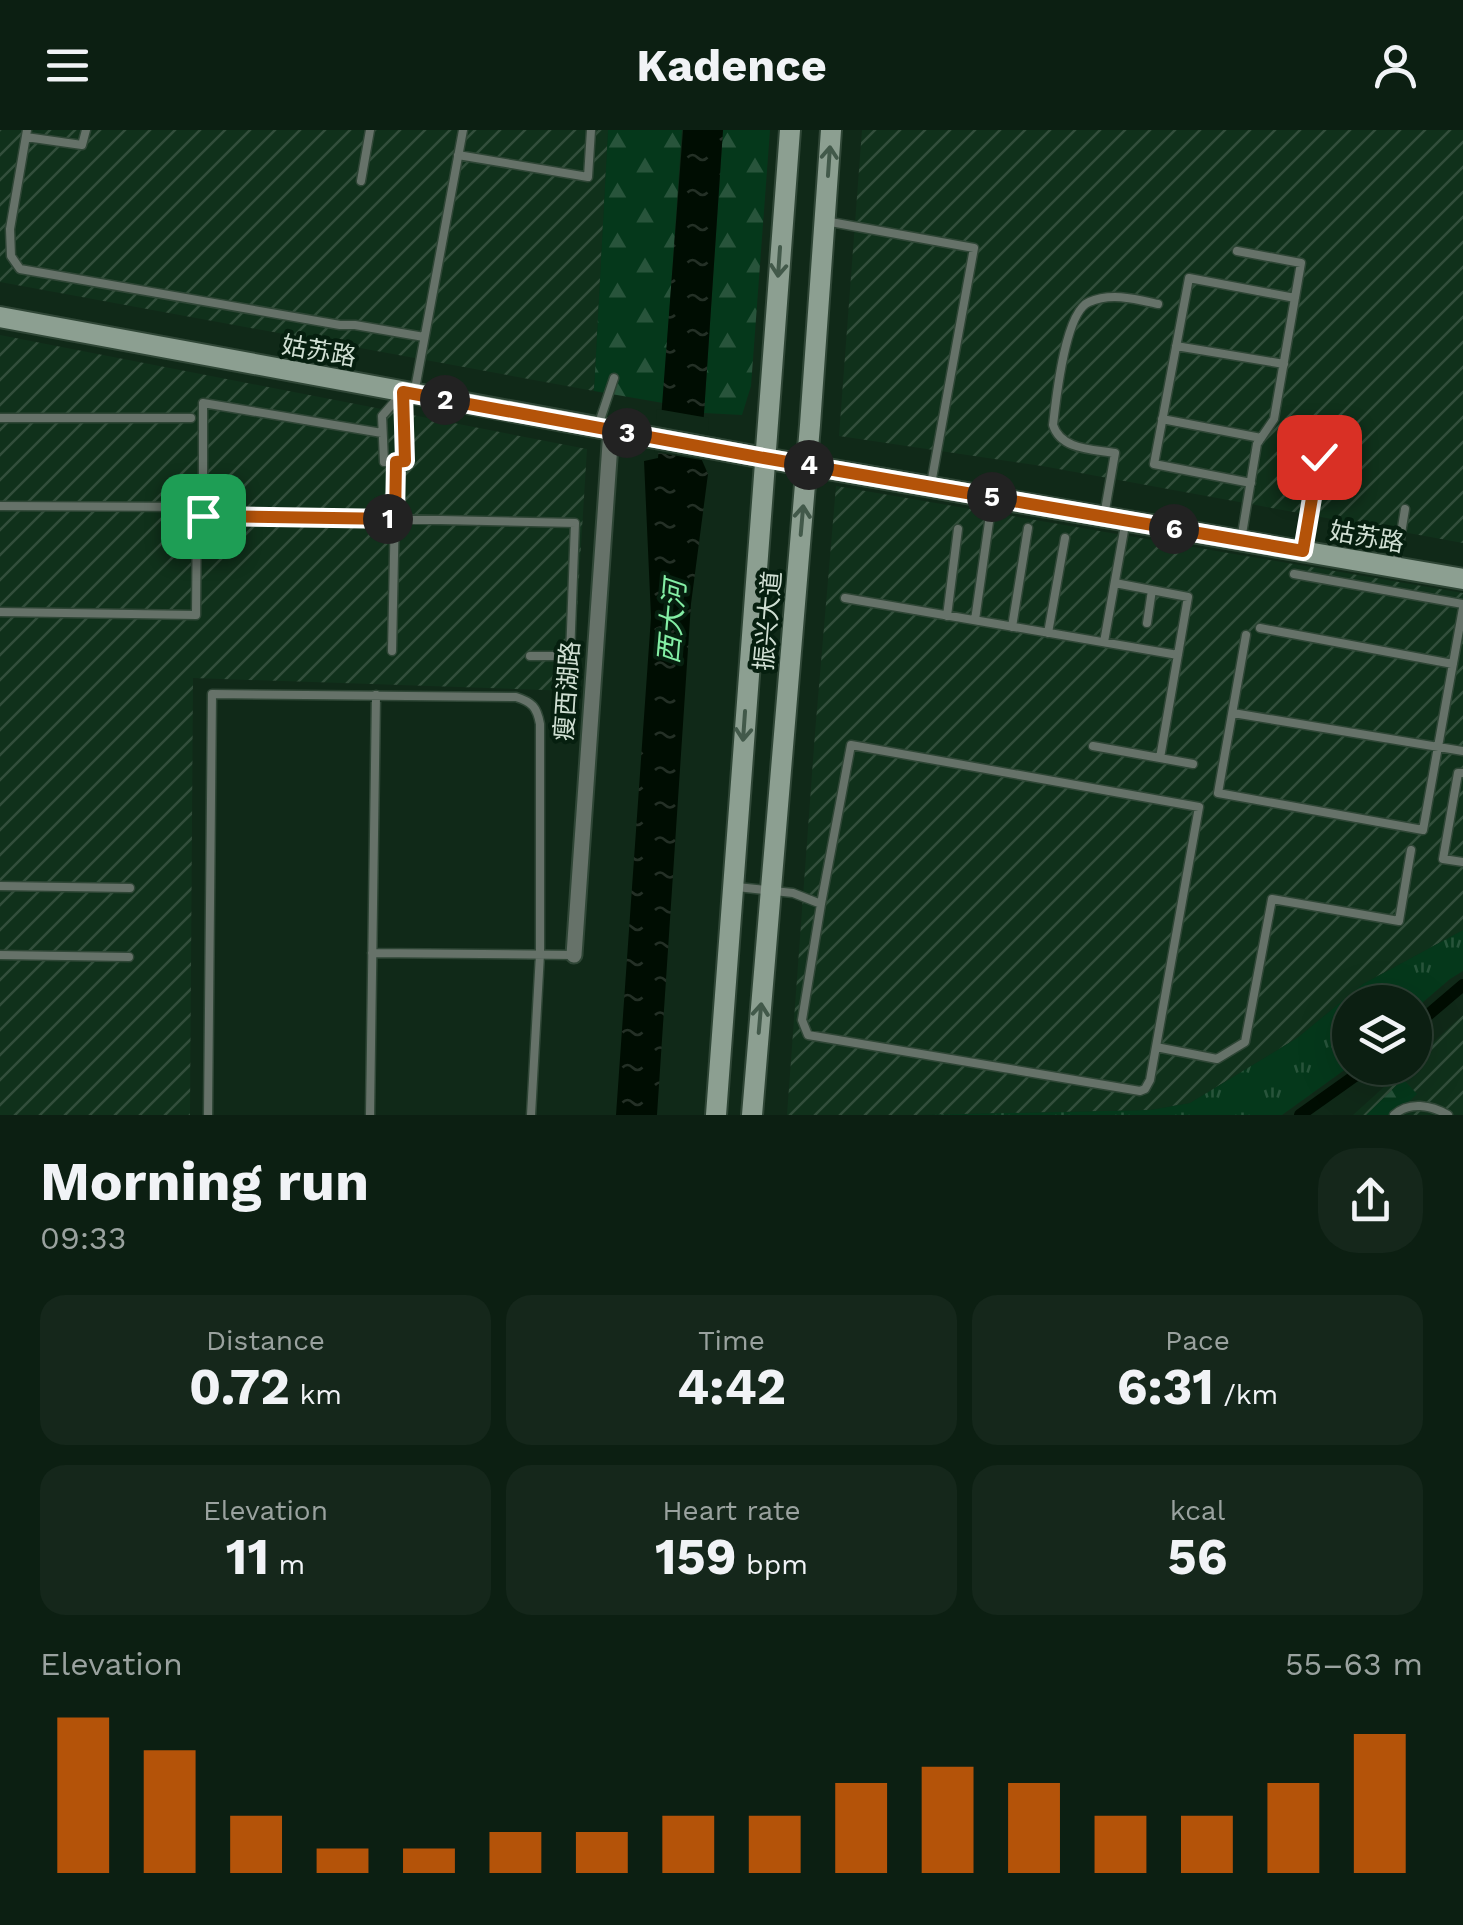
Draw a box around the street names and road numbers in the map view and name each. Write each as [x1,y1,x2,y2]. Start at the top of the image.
street label: 姑苏路 [280,330,358,372]
street label: 姑苏路 [1328,516,1406,558]
street label: 振兴大道 [749,570,787,672]
street label: 瘦西湖路 [549,640,585,742]

